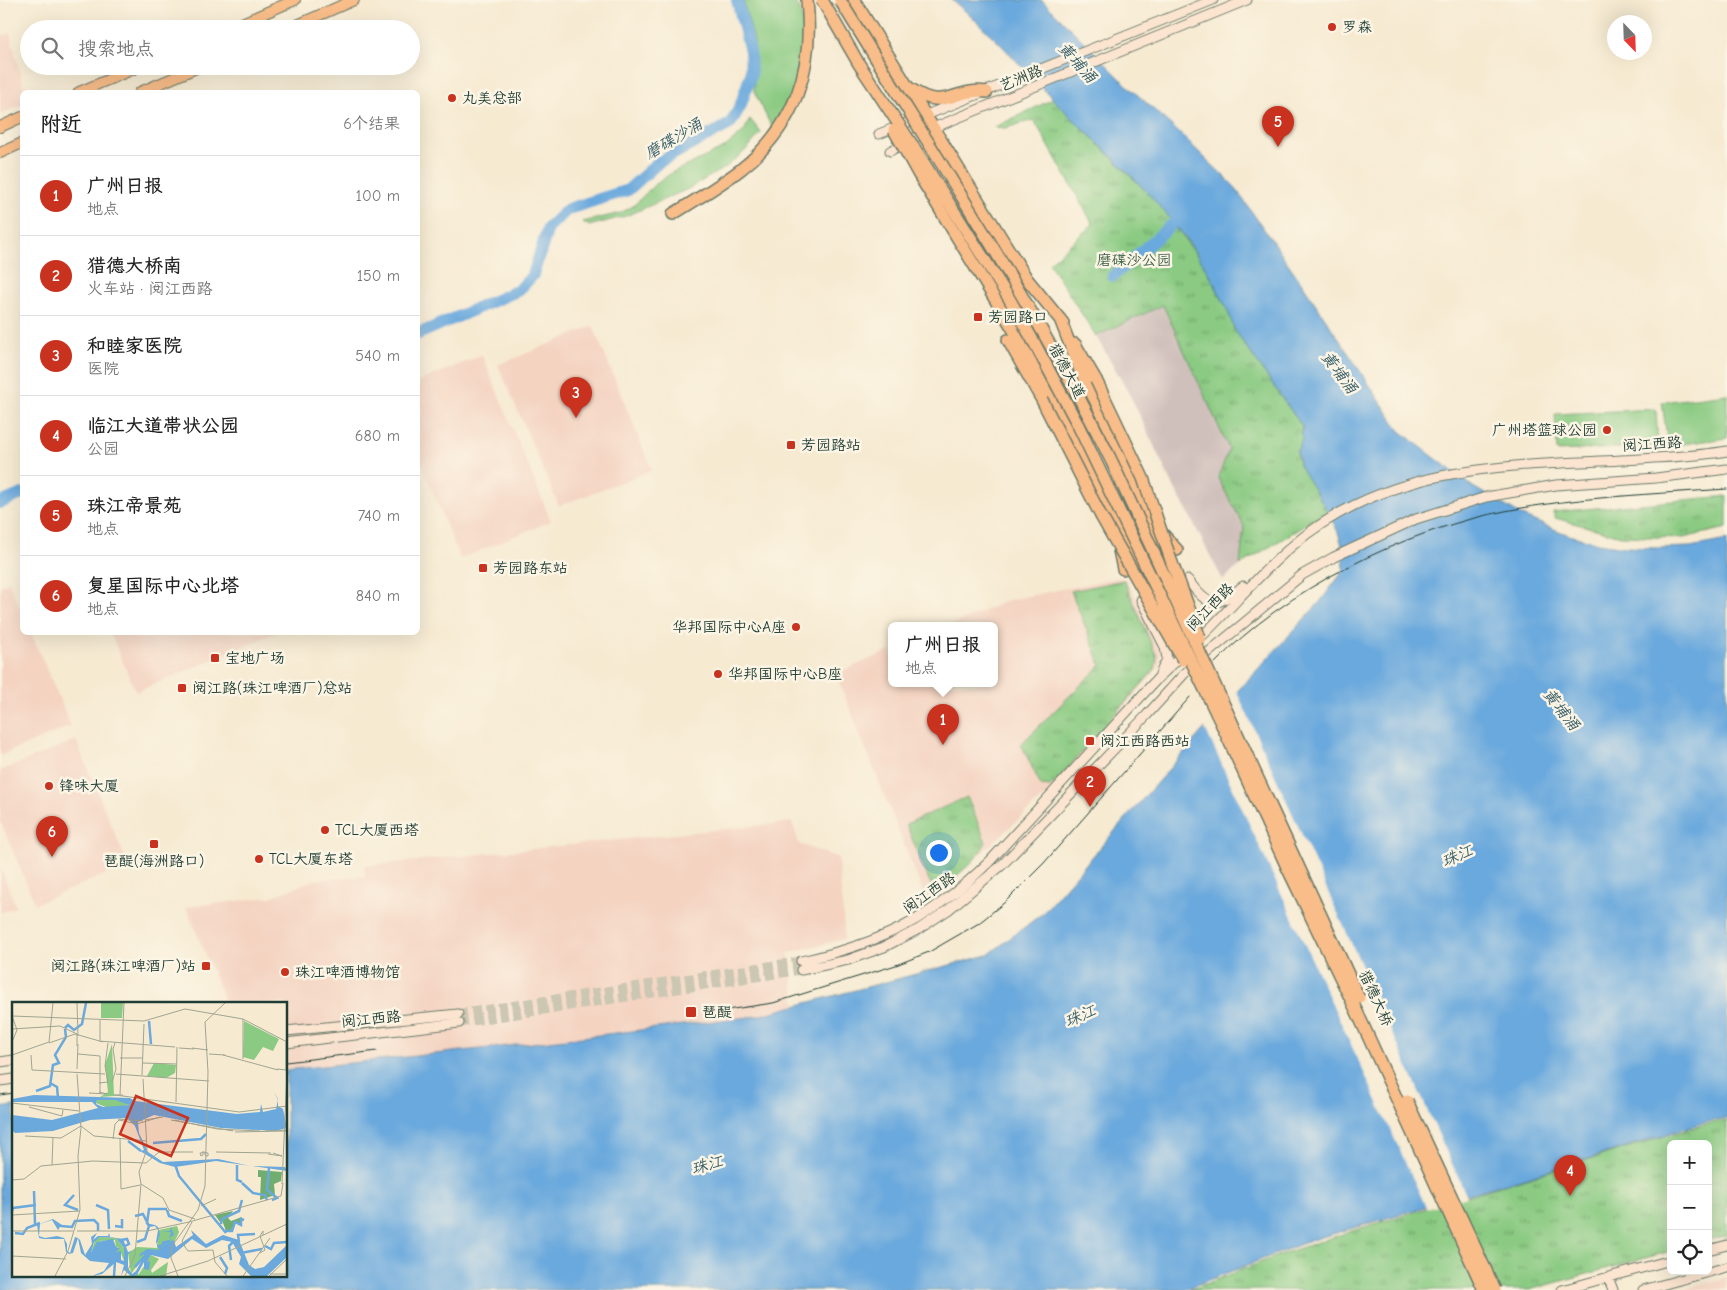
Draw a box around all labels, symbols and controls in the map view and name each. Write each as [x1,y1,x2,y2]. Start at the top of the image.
north arrow [1607,15,1652,60]
place label: 罗森 [1342,18,1372,36]
search box [20,20,420,75]
marker: 罗森 [1326,21,1338,33]
icon: search [38,34,66,62]
text: 搜索地点 [78,38,154,60]
water label: 黄埔涌 [1055,39,1101,87]
street label: 艺洲路 [997,61,1045,95]
place label: 丸美总部 [462,89,522,107]
marker: 丸美总部 [446,92,458,104]
pin: 5 [1262,106,1294,147]
text: 附近 [40,112,82,136]
water label: 磨碟沙涌 [641,114,706,163]
text: 6个结果 [343,115,400,133]
text: 广州日报 [87,175,163,197]
text: 1 [53,187,59,205]
text: 100 m [356,187,400,205]
text: 地点 [87,200,119,218]
park label: 磨碟沙公园 [1096,251,1172,269]
text: 猎德大桥南 [87,255,182,277]
text: 2 [52,267,60,285]
text: 150 m [357,267,400,285]
text: 火车站 · 阅江西路 [87,280,213,298]
place label: 芳园路口 [988,308,1048,326]
marker: 芳园路口 [972,311,984,323]
text: 和睦家医院 [87,335,182,357]
street label: 猎德大道 [1045,340,1089,402]
text: 3 [52,347,60,365]
text: 540 m [355,347,400,365]
water label: 黄埔涌 [1318,348,1361,398]
text: 医院 [87,360,119,378]
pin: 3 [560,377,592,418]
text: 临江大道带状公园 [87,415,239,437]
place label: 广州塔篮球公园 [1492,421,1597,439]
marker: 广州塔篮球公园 [1601,424,1613,436]
text: 4 [52,427,60,445]
text: 680 m [355,427,400,445]
street label: 阅江西路 [1621,433,1683,455]
place label: 芳园路站 [801,436,861,454]
marker: 芳园路站 [785,439,797,451]
text: 公园 [87,440,119,458]
text: 珠江帝景苑 [87,495,182,517]
text: 5 [52,507,60,525]
text: 740 m [358,507,400,525]
text: 地点 [87,520,119,538]
place label: 芳园路东站 [493,559,568,577]
marker: 芳园路东站 [477,562,489,574]
text: 复星国际中心北塔 [87,575,239,597]
street label: 阅江西路 [1183,579,1237,635]
text: 6 [52,587,60,605]
text: 840 m [356,587,400,605]
text: 地点 [87,600,119,618]
place label: 华邦国际中心A座 [672,618,786,636]
marker: 华邦国际中心A座 [790,621,802,633]
popup [888,622,998,687]
text: 广州日报 [905,634,981,656]
place label: 宝地广场 [225,649,285,667]
marker: 宝地广场 [209,652,221,664]
text: 地点 [905,659,937,677]
place label: 华邦国际中心B座 [728,665,842,683]
marker: 华邦国际中心B座 [712,668,724,680]
place label: 阅江路(珠江啤酒厂)总站 [192,679,352,697]
marker: 阅江路(珠江啤酒厂)总站 [176,682,188,694]
water label: 黄埔涌 [1539,685,1584,735]
pin: 1 [927,704,959,745]
place label: 阅江西路西站 [1100,732,1190,750]
marker: 阅江西路西站 [1084,735,1096,747]
pin: 2 [1074,766,1106,807]
place label: 锋味大厦 [59,777,119,795]
marker: 锋味大厦 [43,780,55,792]
pin: 6 [36,816,68,857]
place label: TCL大厦西塔 [335,821,419,839]
marker: TCL大厦西塔 [319,824,331,836]
marker: 琶醍(海洲路口) [148,838,160,850]
your location [926,840,952,866]
water label: 珠江 [1439,841,1477,870]
place label: TCL大厦东塔 [269,850,353,868]
place label: 琶醍(海洲路口) [104,852,204,870]
marker: TCL大厦东塔 [253,853,265,865]
street label: 阅江西路 [899,868,959,918]
place label: 阅江路(珠江啤酒厂)站 [51,957,196,975]
marker: 阅江路(珠江啤酒厂)站 [200,960,212,972]
place label: 珠江啤酒博物馆 [295,963,400,981]
marker: 珠江啤酒博物馆 [279,966,291,978]
street label: 猎德大桥 [1355,967,1397,1029]
water label: 珠江 [1062,1001,1100,1030]
inset map [12,1002,288,1278]
place label: 琶醍 [702,1003,732,1021]
marker: 琶醍 [684,1005,698,1019]
street label: 阅江西路 [340,1007,402,1031]
map controls [1667,1140,1712,1275]
button: + [1667,1140,1712,1185]
water label: 珠江 [689,1152,726,1178]
pin: 4 [1554,1155,1586,1196]
button: − [1667,1185,1712,1230]
button: locate [1667,1230,1712,1275]

